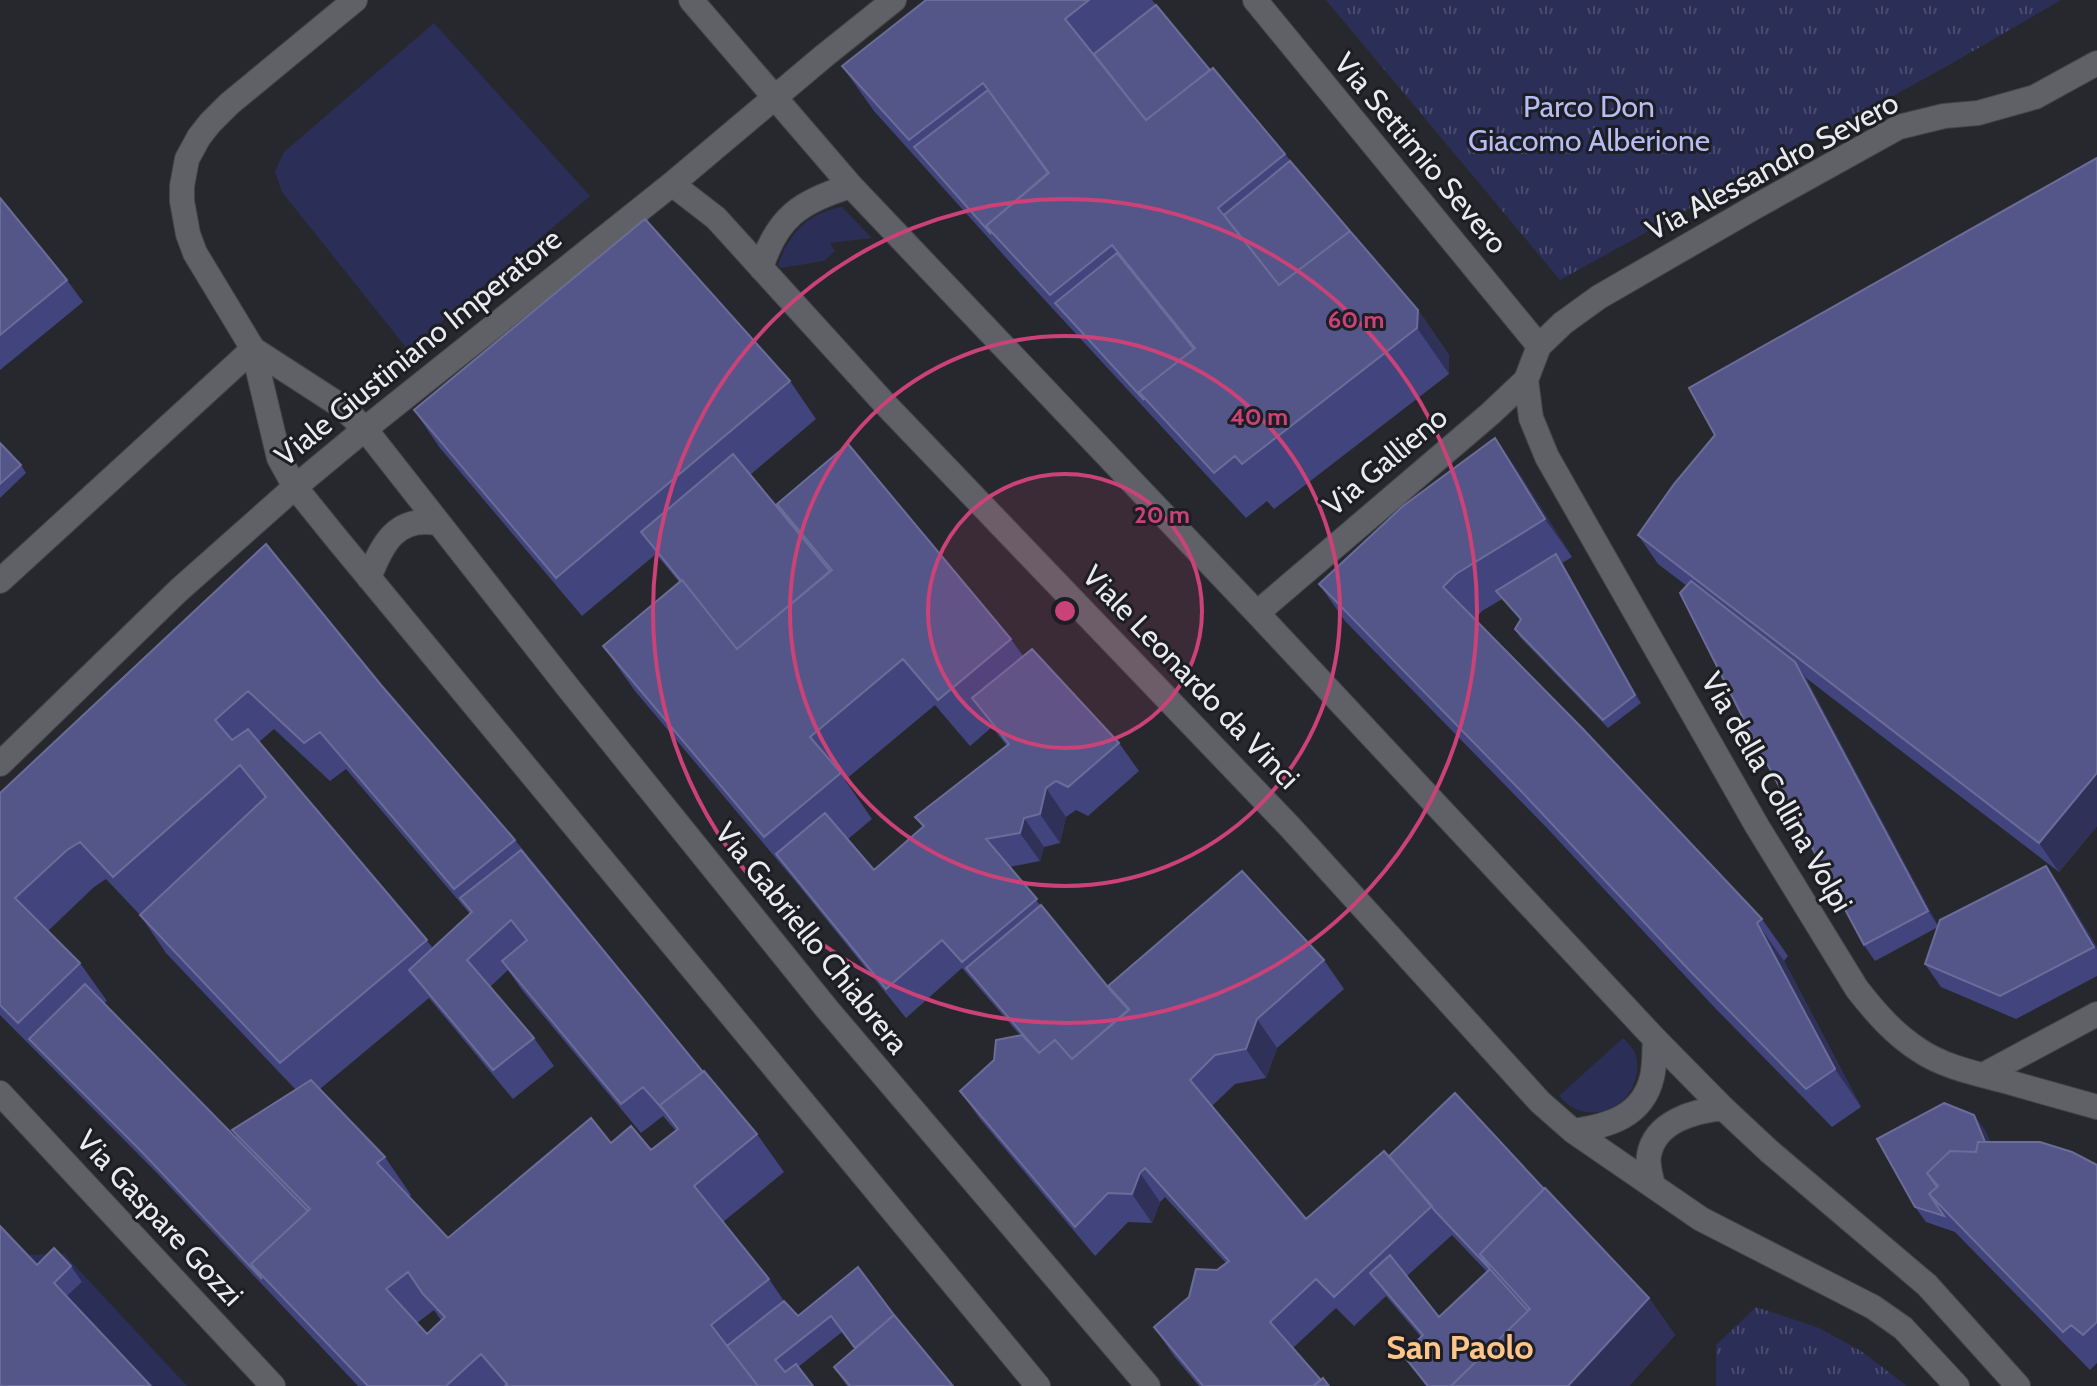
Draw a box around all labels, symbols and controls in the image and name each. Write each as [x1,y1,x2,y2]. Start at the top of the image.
street label: Via Settimio Severo [1326,45,1516,261]
street label: Via Alessandro Severo [1639,84,1905,248]
park label: Parco Don Giacomo Alberione [1468,88,1710,159]
street label: Viale Giustiniano Imperatore [267,220,569,474]
text: 60 m [1328,305,1384,334]
street label: Via Gallieno [1315,398,1455,524]
text: 40 m [1230,402,1288,431]
text: 20 m [1134,500,1190,529]
street label: Viale Leonardo da Vinci [1075,557,1307,797]
centre of rings [1051,597,1079,625]
street label: Via della Collina Volpi [1693,666,1861,918]
street label: Via Gabriello Chiabrera [707,815,917,1062]
street label: Via Gaspare Gozzi [69,1122,251,1314]
district label: San Paolo [1386,1326,1534,1368]

